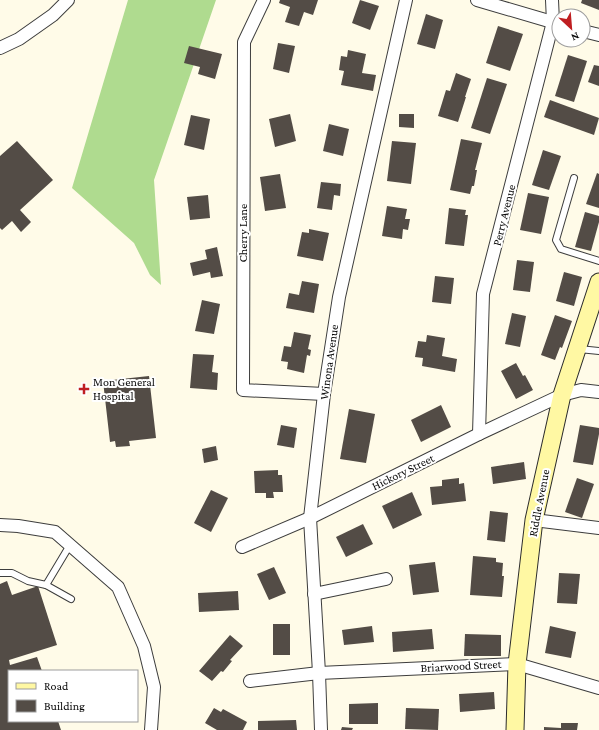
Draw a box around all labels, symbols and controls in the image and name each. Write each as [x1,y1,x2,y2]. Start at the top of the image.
north arrow [551,8,591,48]
text: N [569,30,581,44]
street label: Perry Avenue [490,183,518,247]
street label: Cherry Lane [236,204,250,262]
street label: Winona Avenue [317,323,341,401]
place label: Mon General Hospital [93,375,155,403]
marker: Mon General Hospital [78,383,90,395]
street label: Hickory Street [369,450,437,493]
street label: Riddle Avenue [526,468,552,538]
street label: Briarwood Street [420,657,503,675]
legend [8,670,138,722]
text: Road [44,679,69,693]
text: Building [44,699,85,713]

